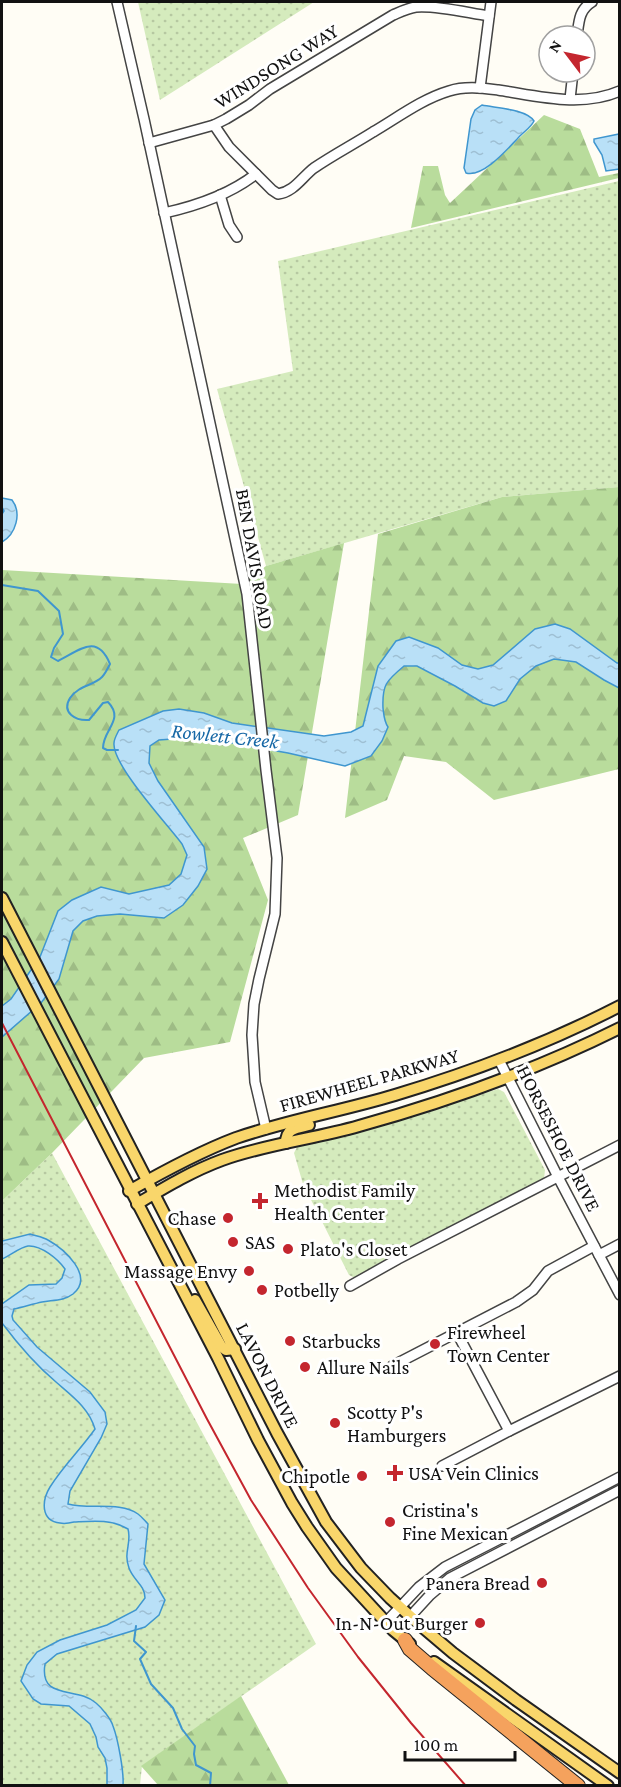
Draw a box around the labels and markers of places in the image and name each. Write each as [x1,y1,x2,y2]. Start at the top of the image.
place label: Methodist Family Health Center [274,1179,416,1224]
marker: Methodist Family Health Center [251,1192,269,1210]
place label: Chase [168,1207,216,1229]
marker: Chase [221,1211,235,1225]
place label: SAS [245,1231,275,1253]
marker: SAS [226,1235,240,1249]
place label: Plato's Closet [300,1238,408,1260]
marker: Plato's Closet [281,1242,295,1256]
place label: Massage Envy [124,1260,238,1283]
marker: Massage Envy [242,1264,256,1278]
place label: Potbelly [274,1279,340,1302]
marker: Potbelly [255,1283,269,1297]
place label: Firewheel Town Center [447,1321,550,1366]
place label: Starbucks [302,1330,381,1352]
marker: Starbucks [283,1334,297,1348]
marker: Firewheel Town Center [428,1337,442,1351]
place label: Allure Nails [317,1356,409,1378]
marker: Allure Nails [298,1360,312,1374]
place label: Scotty P's Hamburgers [347,1401,446,1447]
marker: Scotty P's Hamburgers [328,1416,342,1430]
place label: USA Vein Clinics [408,1462,539,1484]
marker: USA Vein Clinics [386,1464,404,1482]
place label: Chipotle [281,1465,350,1488]
marker: Chipotle [355,1469,369,1483]
place label: Cristina's Fine Mexican [402,1499,509,1544]
marker: Cristina's Fine Mexican [383,1515,397,1529]
place label: Panera Bread [426,1572,530,1594]
marker: Panera Bread [535,1576,549,1590]
place label: In-N-Out Burger [335,1612,468,1635]
marker: In-N-Out Burger [473,1616,487,1630]

